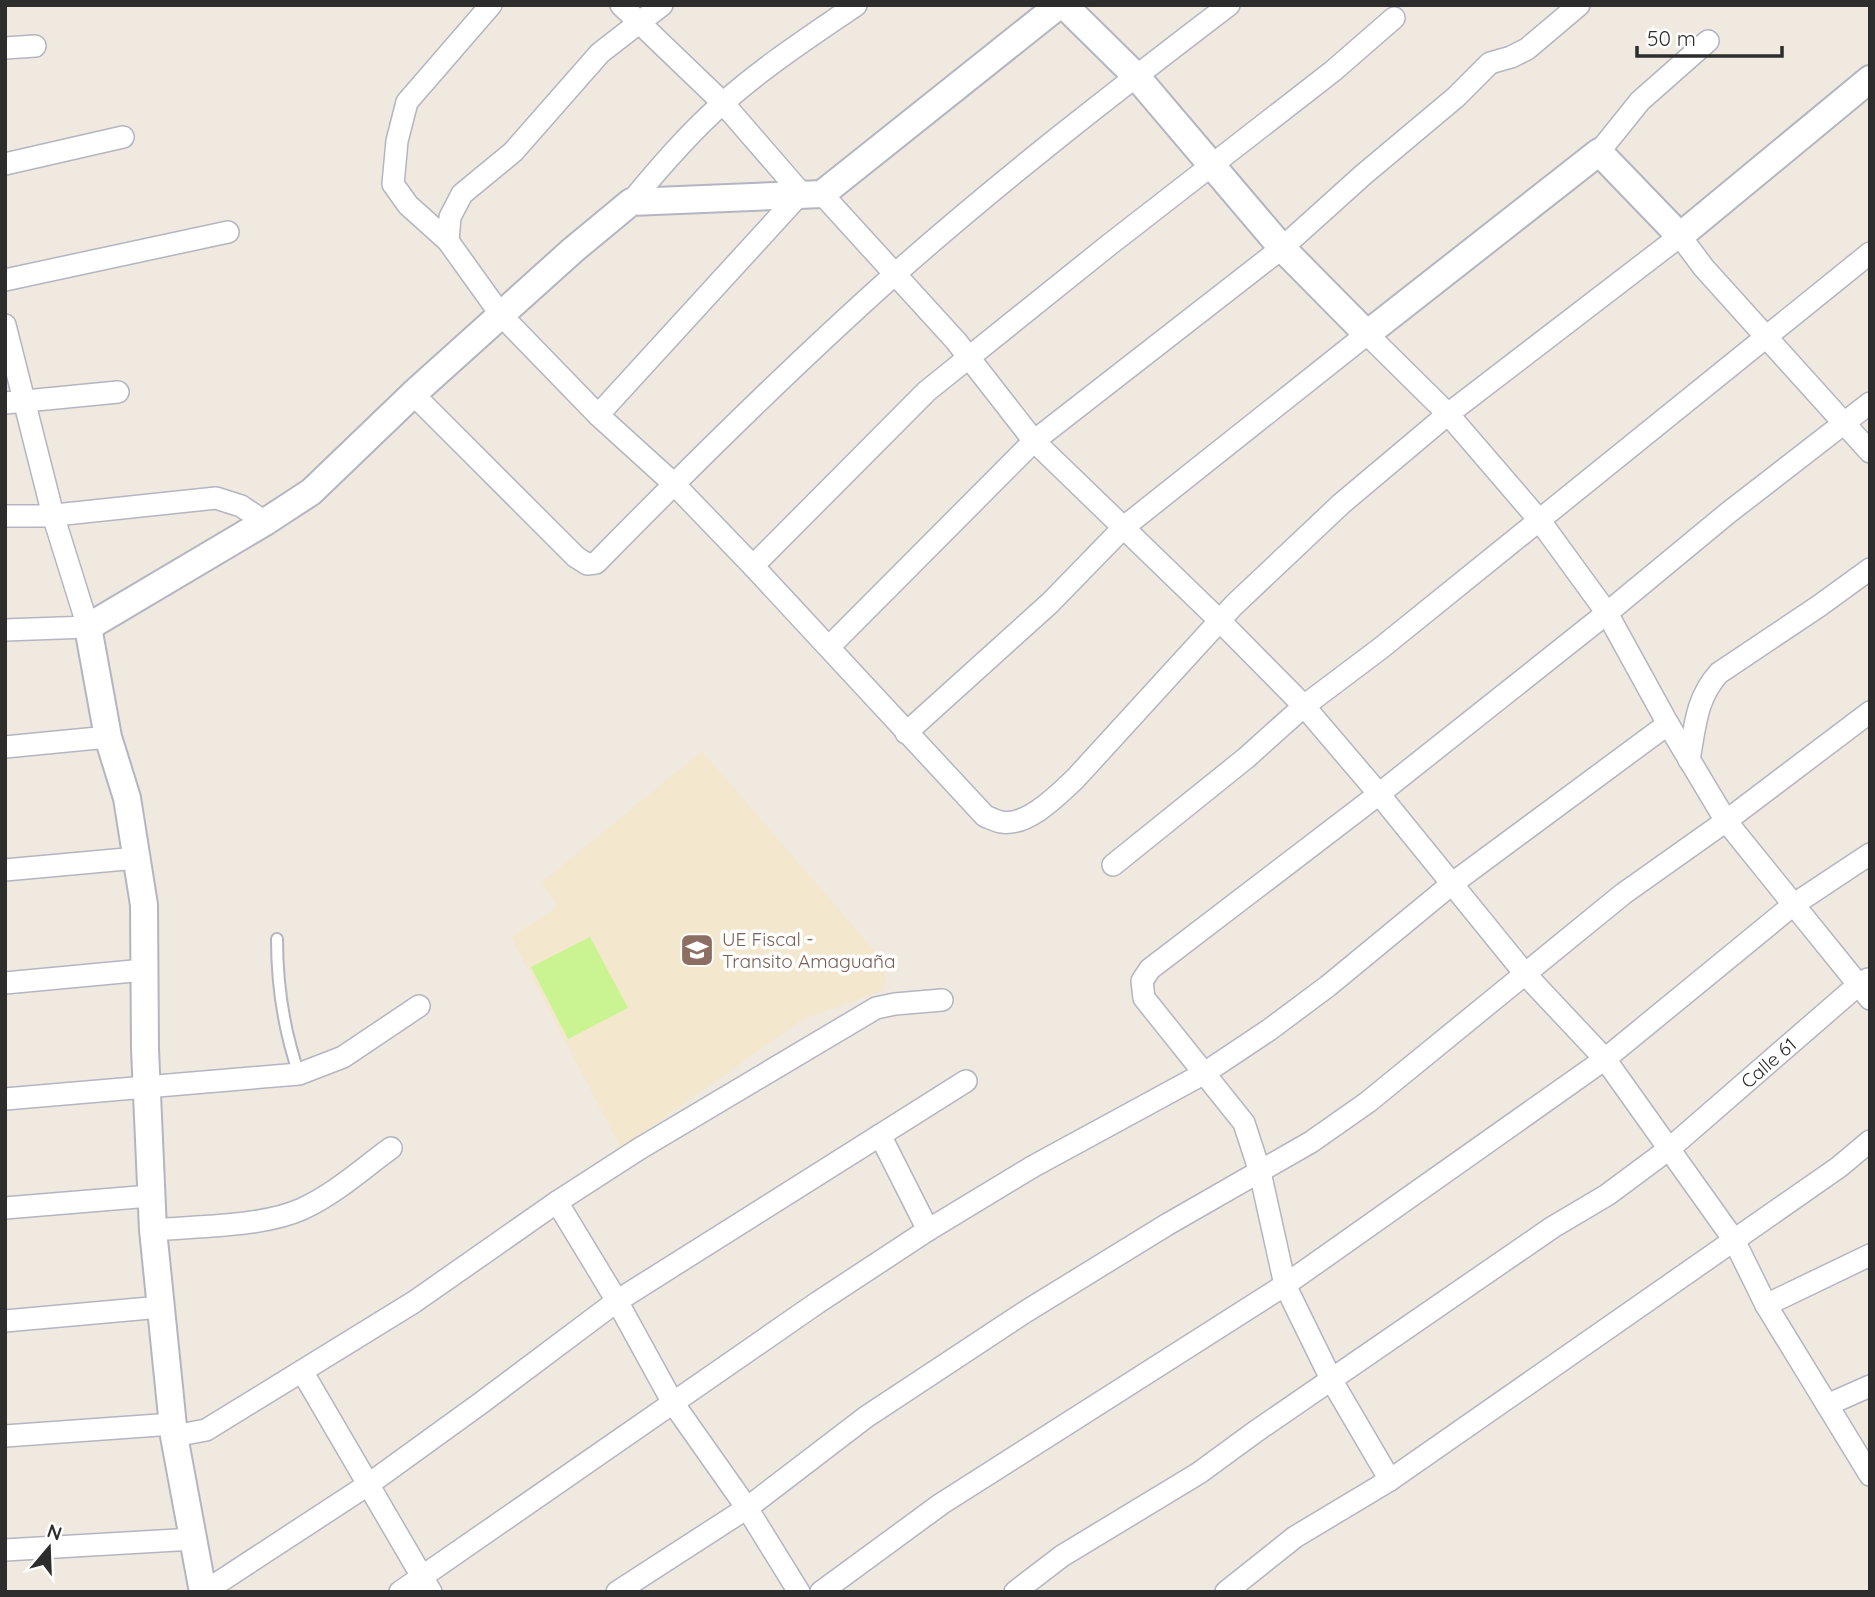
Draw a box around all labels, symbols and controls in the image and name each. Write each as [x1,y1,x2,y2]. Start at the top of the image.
scale bar [1637,14,1782,58]
text: 50 m [1647,25,1696,51]
place label: UE Fiscal - Transito Amaguaña [722,927,896,973]
school or university icon: UE Fiscal - Transito Amaguaña [678,931,716,969]
street label: Calle 61 [1736,1032,1801,1093]
north arrow [14,1513,84,1583]
text: N [44,1518,65,1546]

